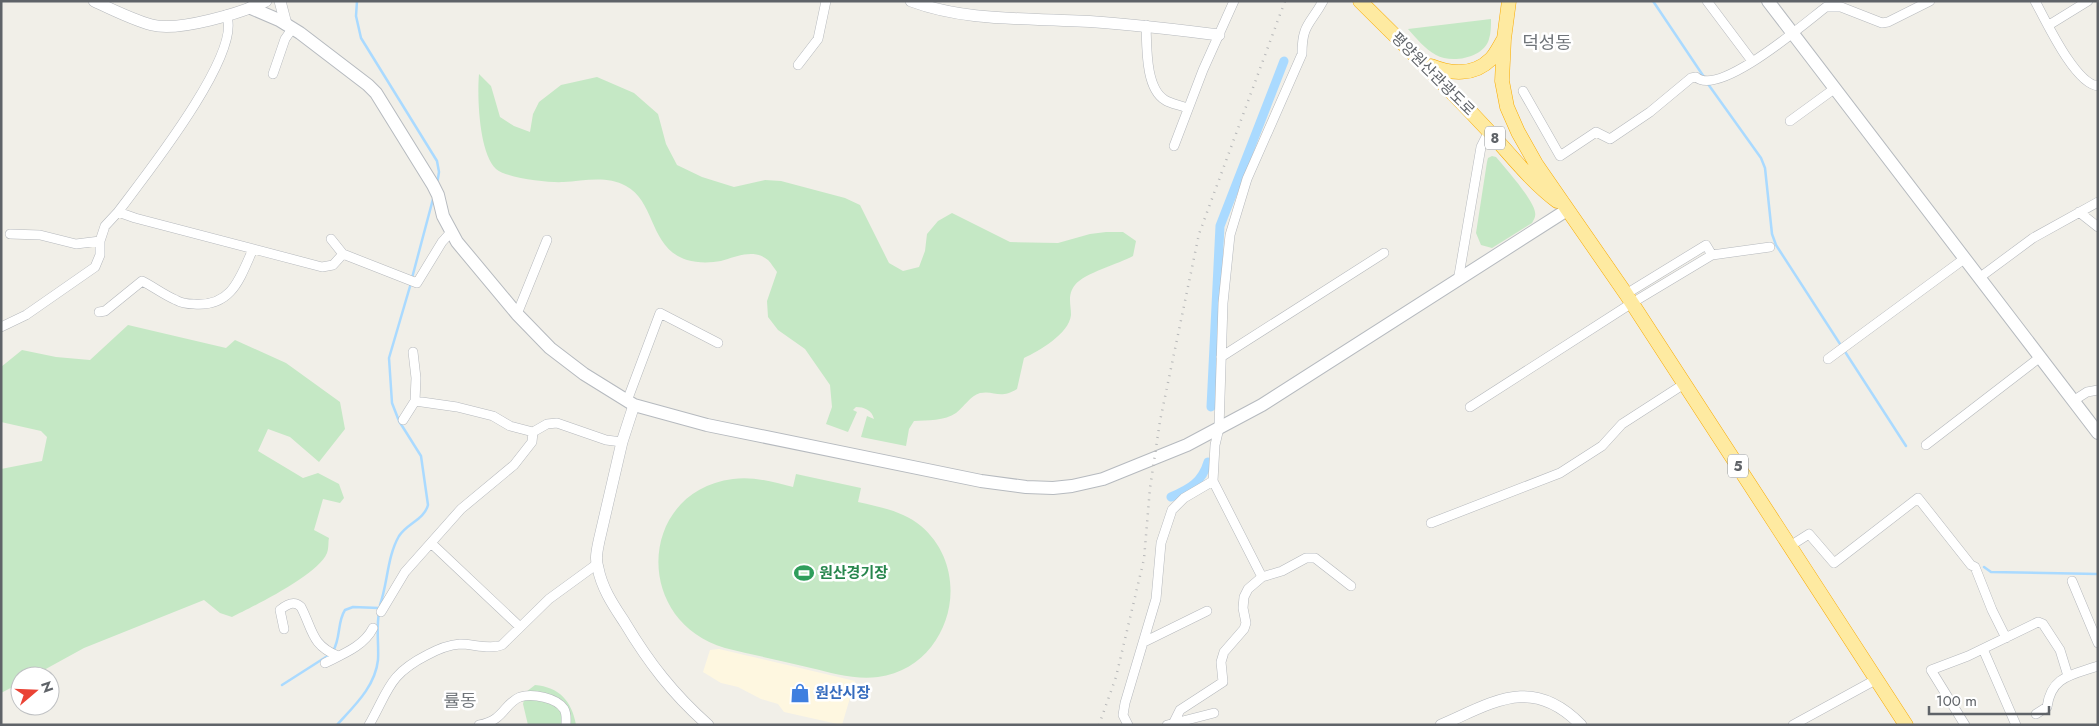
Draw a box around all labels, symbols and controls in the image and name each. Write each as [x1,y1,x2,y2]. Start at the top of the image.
street label: 평양원산관광도로 [1386,27,1480,121]
district label: 덕성동 [1522,30,1572,56]
road number: 8 [1485,126,1505,150]
road number: 5 [1728,454,1748,478]
sports icon: 원산경기장 [793,562,815,584]
place label: 원산경기장 [819,562,888,584]
north arrow [10,666,60,716]
text: N [36,678,59,695]
shop icon: 원산시장 [789,682,811,704]
place label: 원산시장 [815,682,870,704]
scale bar [1929,684,2049,716]
district label: 률동 [443,688,477,714]
text: 100 m [1936,690,1977,712]

